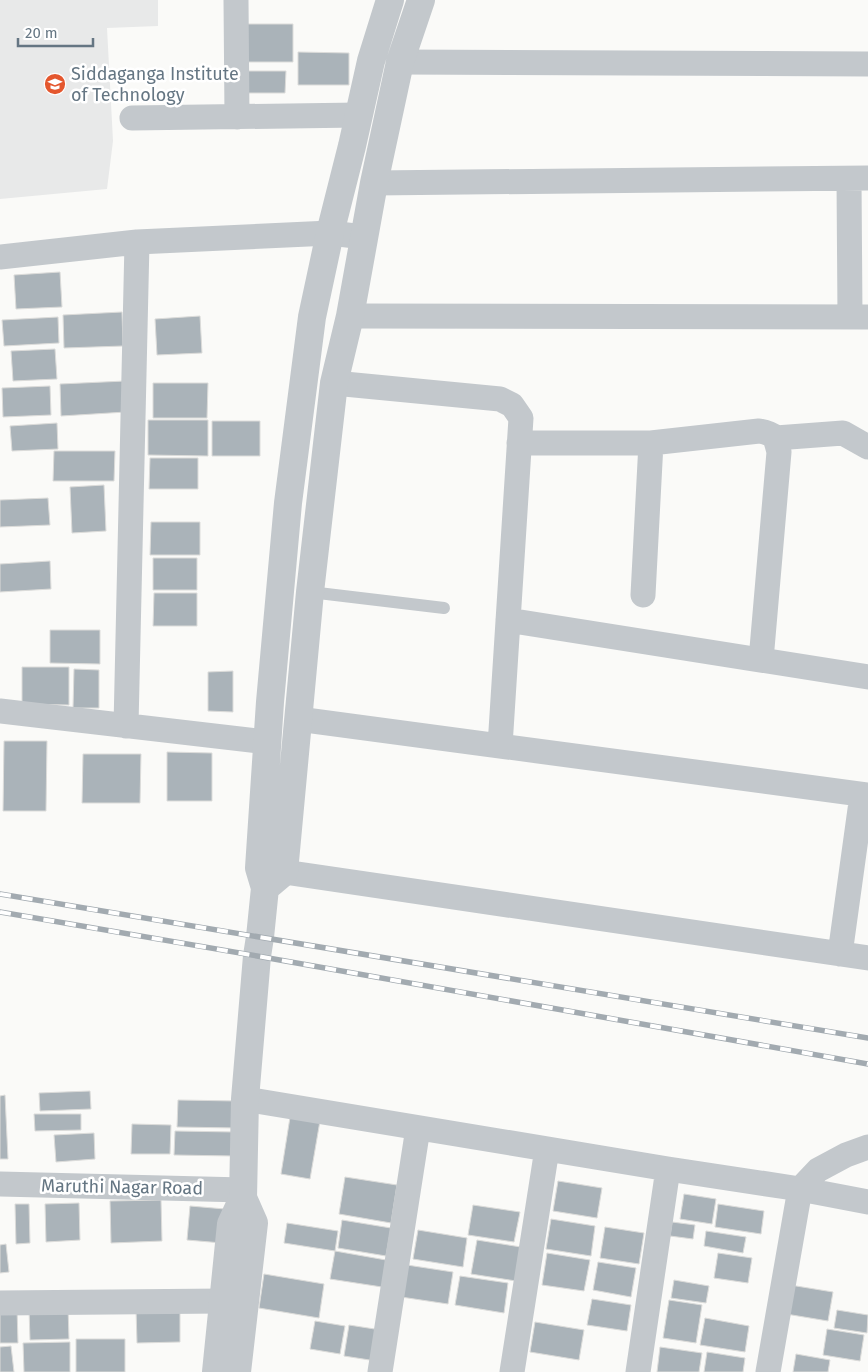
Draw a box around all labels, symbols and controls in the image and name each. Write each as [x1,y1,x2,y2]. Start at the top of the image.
scale bar [18,15,92,47]
text: 20 m [25,24,58,42]
place label: Siddaganga Institute of Technology [71,63,239,106]
school or university icon: Siddaganga Institute of Technology [43,72,67,96]
street label: Maruthi Nagar Road [41,1175,203,1199]

